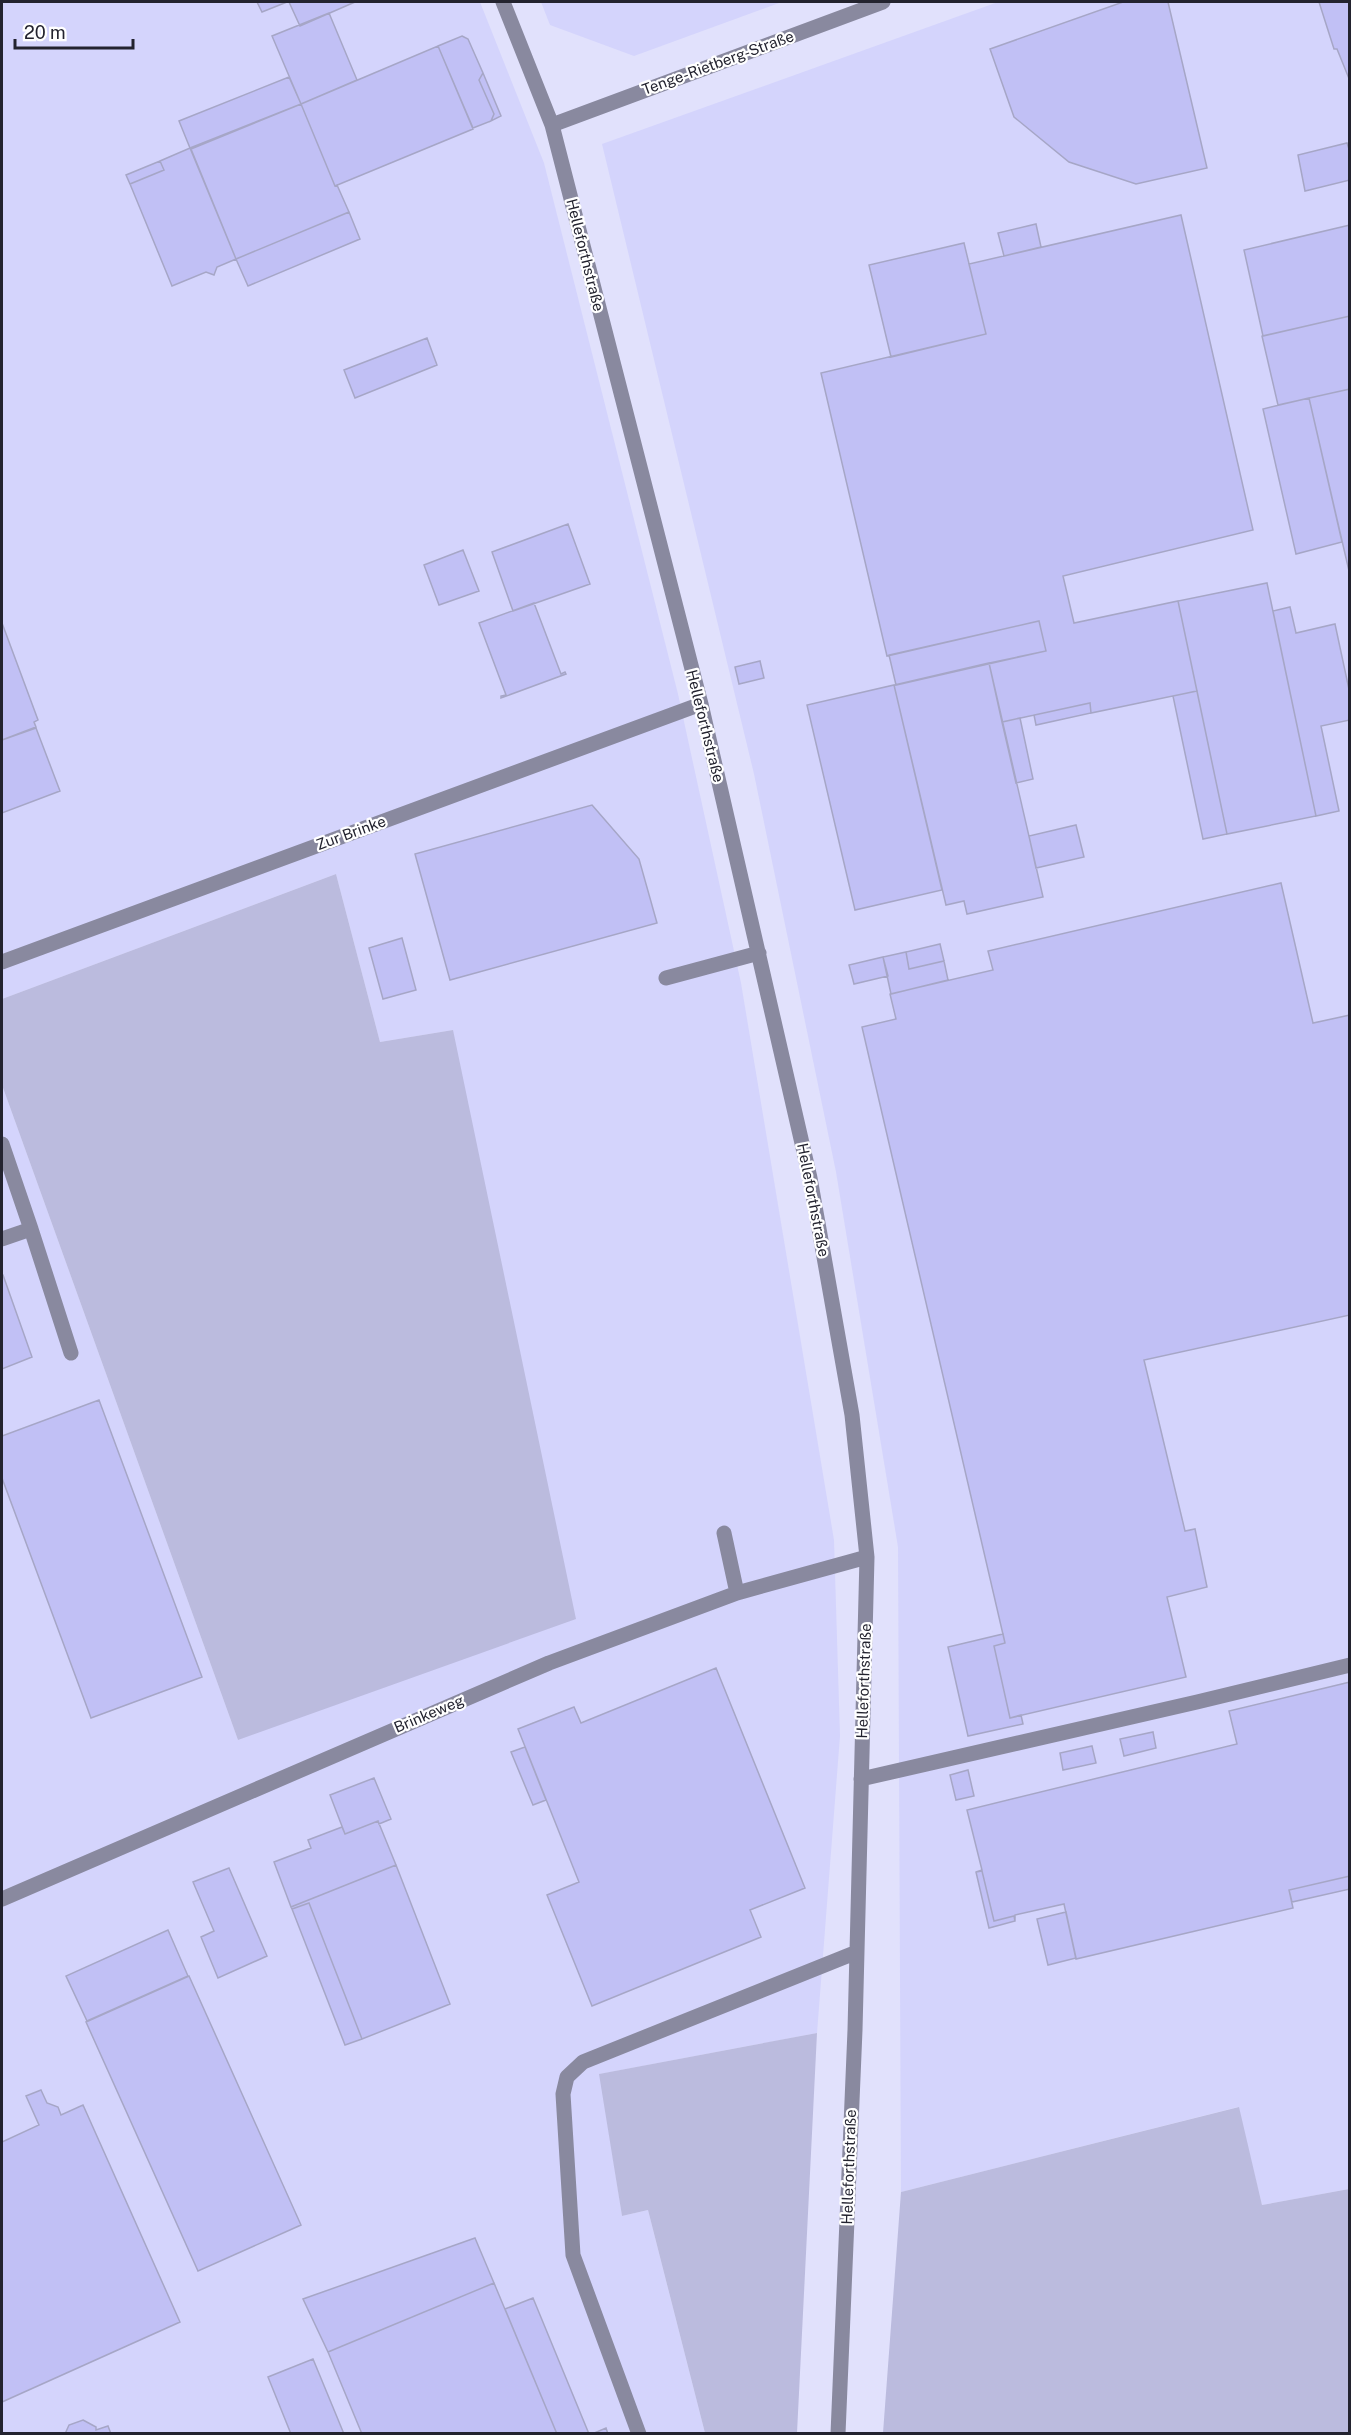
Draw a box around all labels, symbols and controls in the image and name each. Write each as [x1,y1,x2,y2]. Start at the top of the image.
scale bar [15,12,134,50]
text: 20 m [24,22,66,43]
street label: Tenge-Rietberg-Straße [640,27,796,98]
street label: Helleforthstraße [563,197,608,313]
street label: Helleforthstraße [683,668,728,784]
street label: Zur Brinke [314,812,388,853]
street label: Helleforthstraße [794,1142,833,1258]
street label: Helleforthstraße [853,1623,874,1739]
street label: Brinkeweg [391,1691,466,1736]
street label: Helleforthstraße [838,2109,859,2225]

